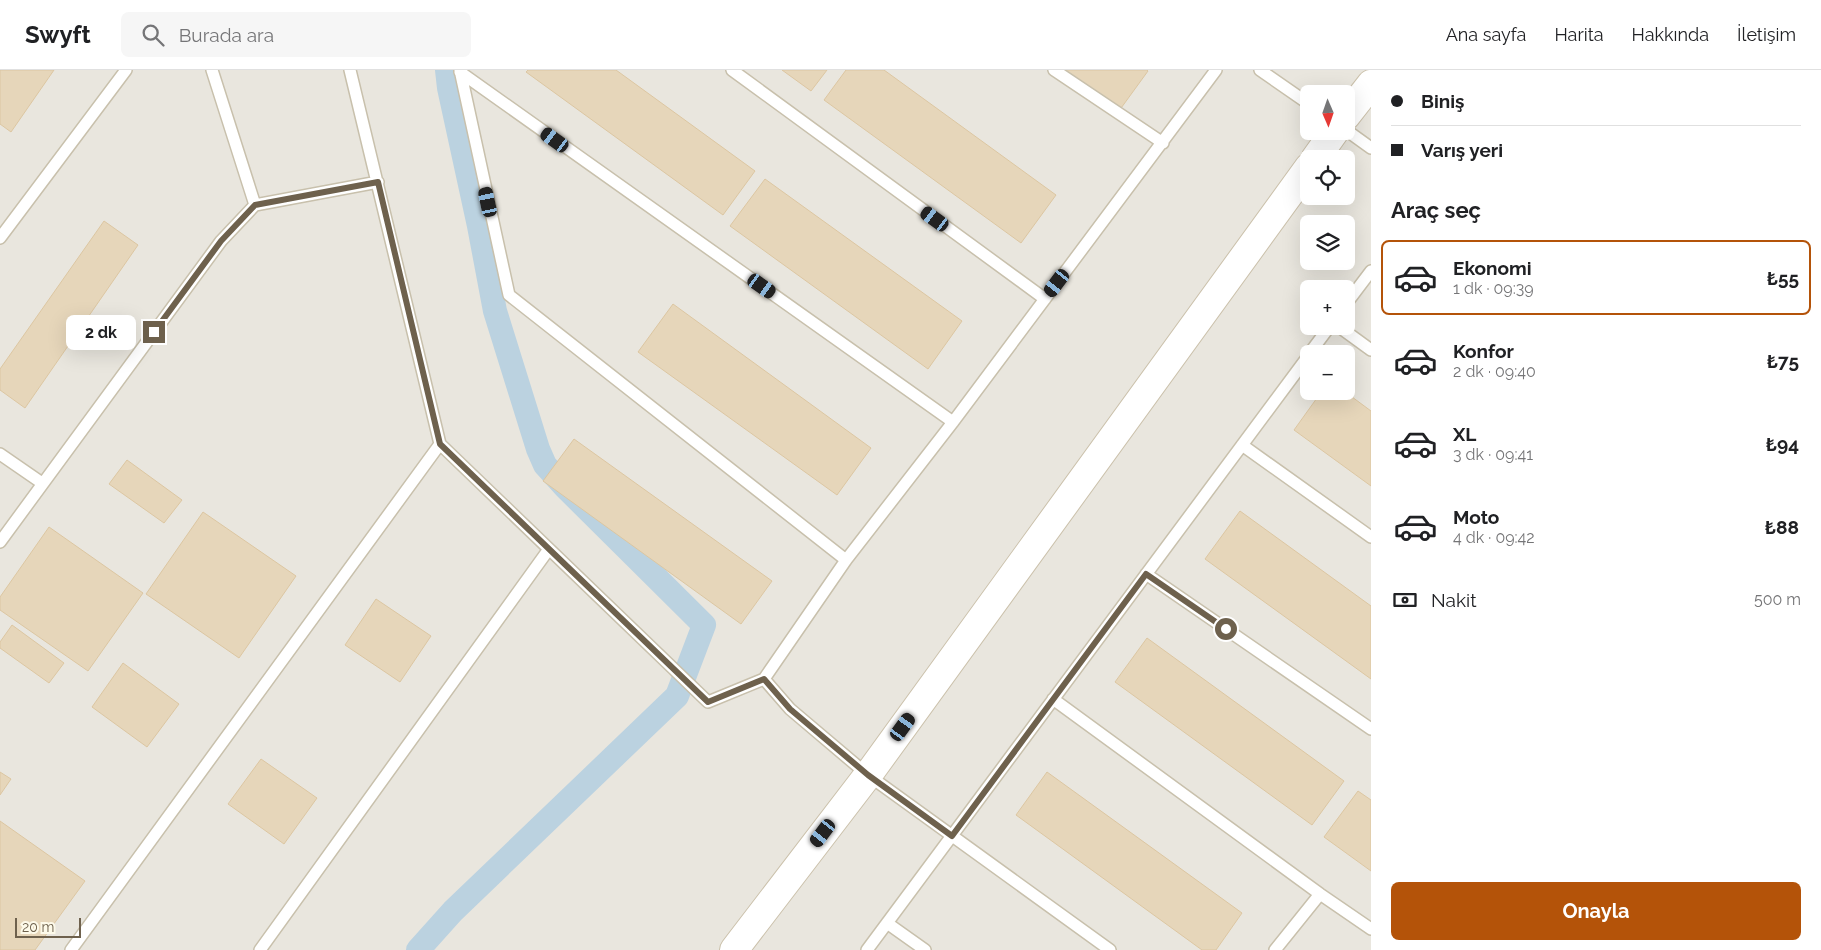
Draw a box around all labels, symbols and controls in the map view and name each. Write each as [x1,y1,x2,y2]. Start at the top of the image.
search box [121,12,471,57]
text: Swyft [25,20,91,49]
icon: search [139,21,167,49]
text: Burada ara [179,24,274,46]
text: Ana sayfa [1446,24,1526,45]
text: Harita [1554,24,1604,45]
text: Hakkında [1632,24,1709,45]
text: İletişim [1737,24,1796,45]
north arrow [1300,85,1355,140]
map controls [1300,85,1355,400]
text: Biniş [1421,90,1464,112]
car [538,125,571,155]
text: Varış yeri [1421,139,1503,161]
button: locate [1300,150,1355,205]
car [477,186,498,218]
text: Araç seç [1391,197,1481,223]
car [918,204,951,234]
button: layers [1300,215,1355,270]
icon: car [1393,255,1438,300]
text: Ekonomi [1453,257,1532,279]
car [1041,267,1072,299]
text: ₺55 [1767,267,1799,289]
car [745,271,778,301]
text: 1 dk · 09:39 [1453,279,1534,298]
button: + [1300,280,1355,335]
callout: 2 dk [66,314,136,350]
route end [143,321,165,343]
text: 2 dk [85,323,117,342]
icon: car [1393,338,1438,383]
text: Konfor [1453,340,1514,362]
button: − [1300,345,1355,400]
text: ₺75 [1767,350,1799,372]
text: 2 dk · 09:40 [1453,362,1536,381]
icon: car [1393,421,1438,466]
text: XL [1453,423,1476,445]
text: ₺94 [1766,433,1799,455]
text: 3 dk · 09:41 [1453,445,1533,464]
icon: car [1393,504,1438,549]
text: Moto [1453,506,1499,528]
text: ₺88 [1765,516,1799,538]
text: 4 dk · 09:42 [1453,528,1535,547]
icon: cash [1391,586,1419,614]
text: Nakit [1431,589,1477,611]
text: 500 m [1754,590,1801,609]
route start [1215,618,1237,640]
car [888,710,917,744]
car [807,817,838,849]
button: Onayla [1391,882,1801,940]
scale bar [15,915,81,938]
text: 20 m [22,919,54,935]

